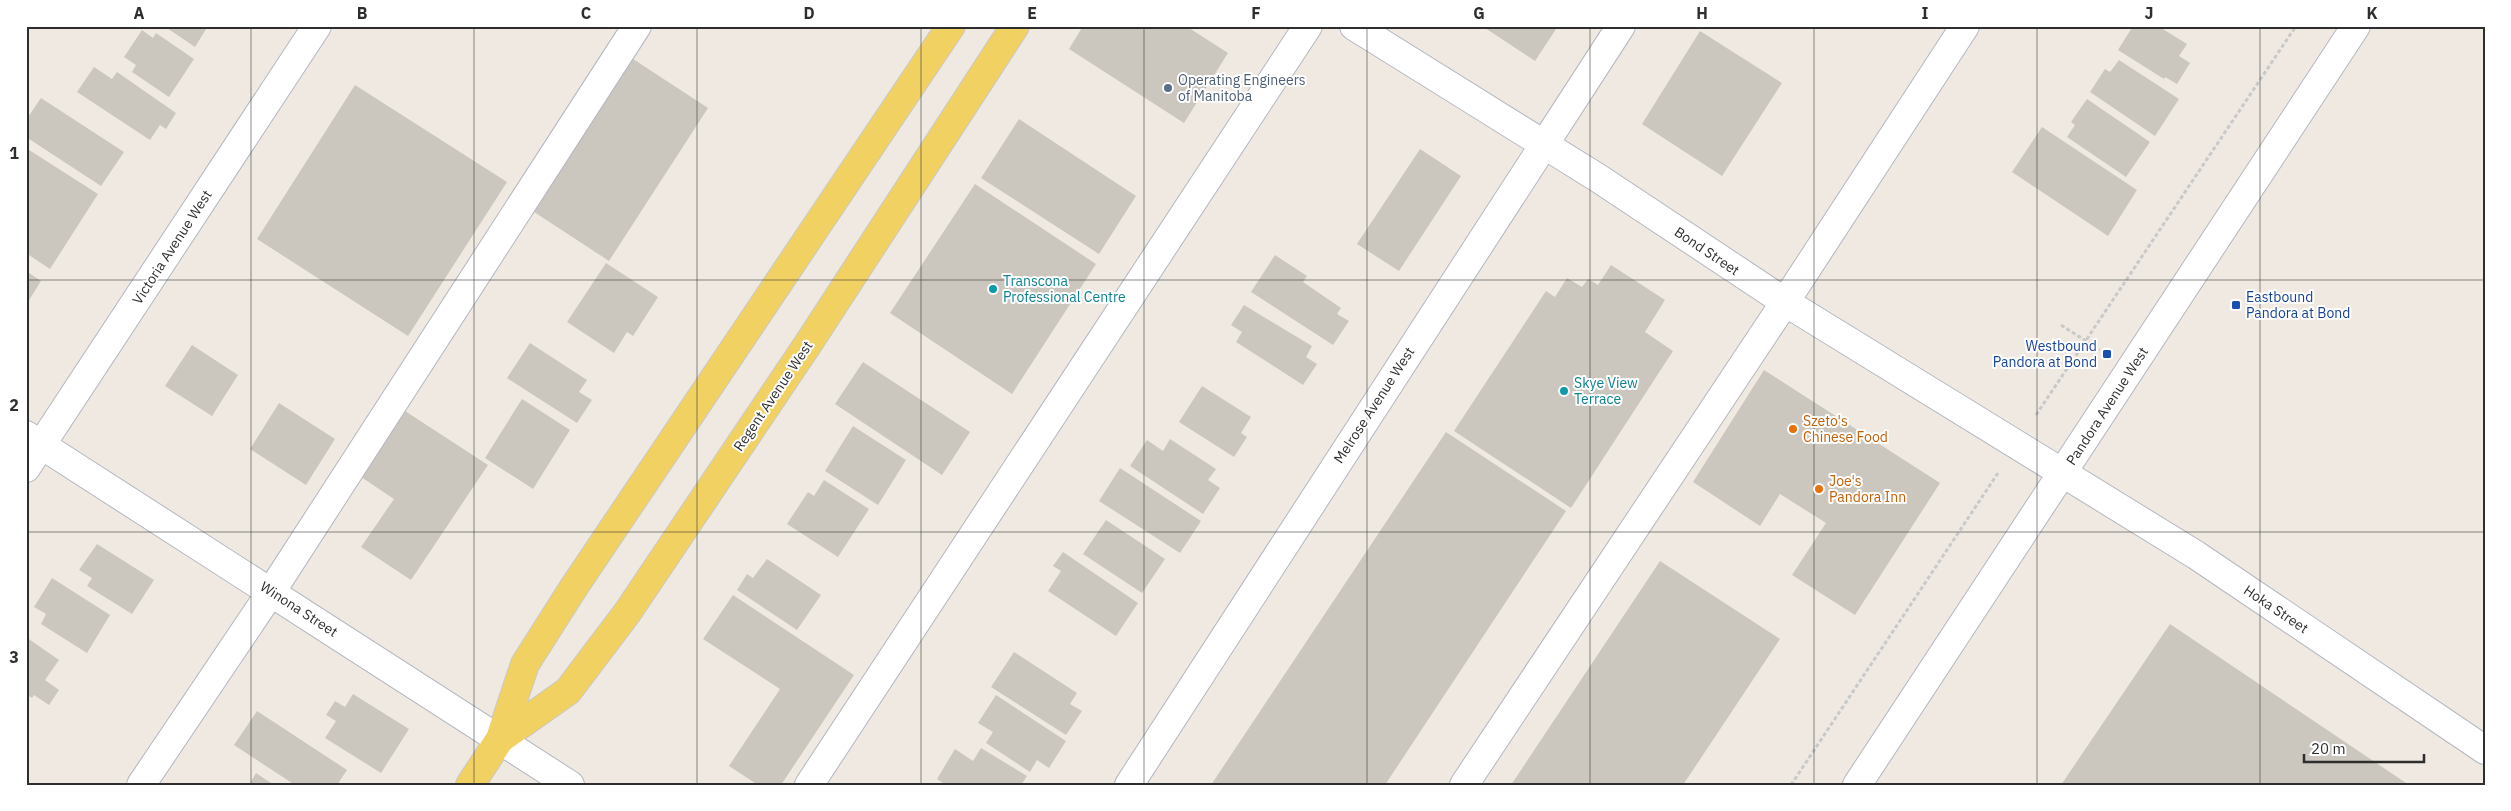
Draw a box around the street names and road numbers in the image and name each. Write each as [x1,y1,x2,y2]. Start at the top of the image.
street label: Victoria Avenue West [128,186,216,308]
street label: Bond Street [1671,223,1743,279]
street label: Regent Avenue West [729,337,817,455]
street label: Melrose Avenue West [1330,343,1418,467]
street label: Pandora Avenue West [2062,343,2152,468]
street label: Winona Street [257,577,341,641]
street label: Hoka Street [2240,581,2312,637]

